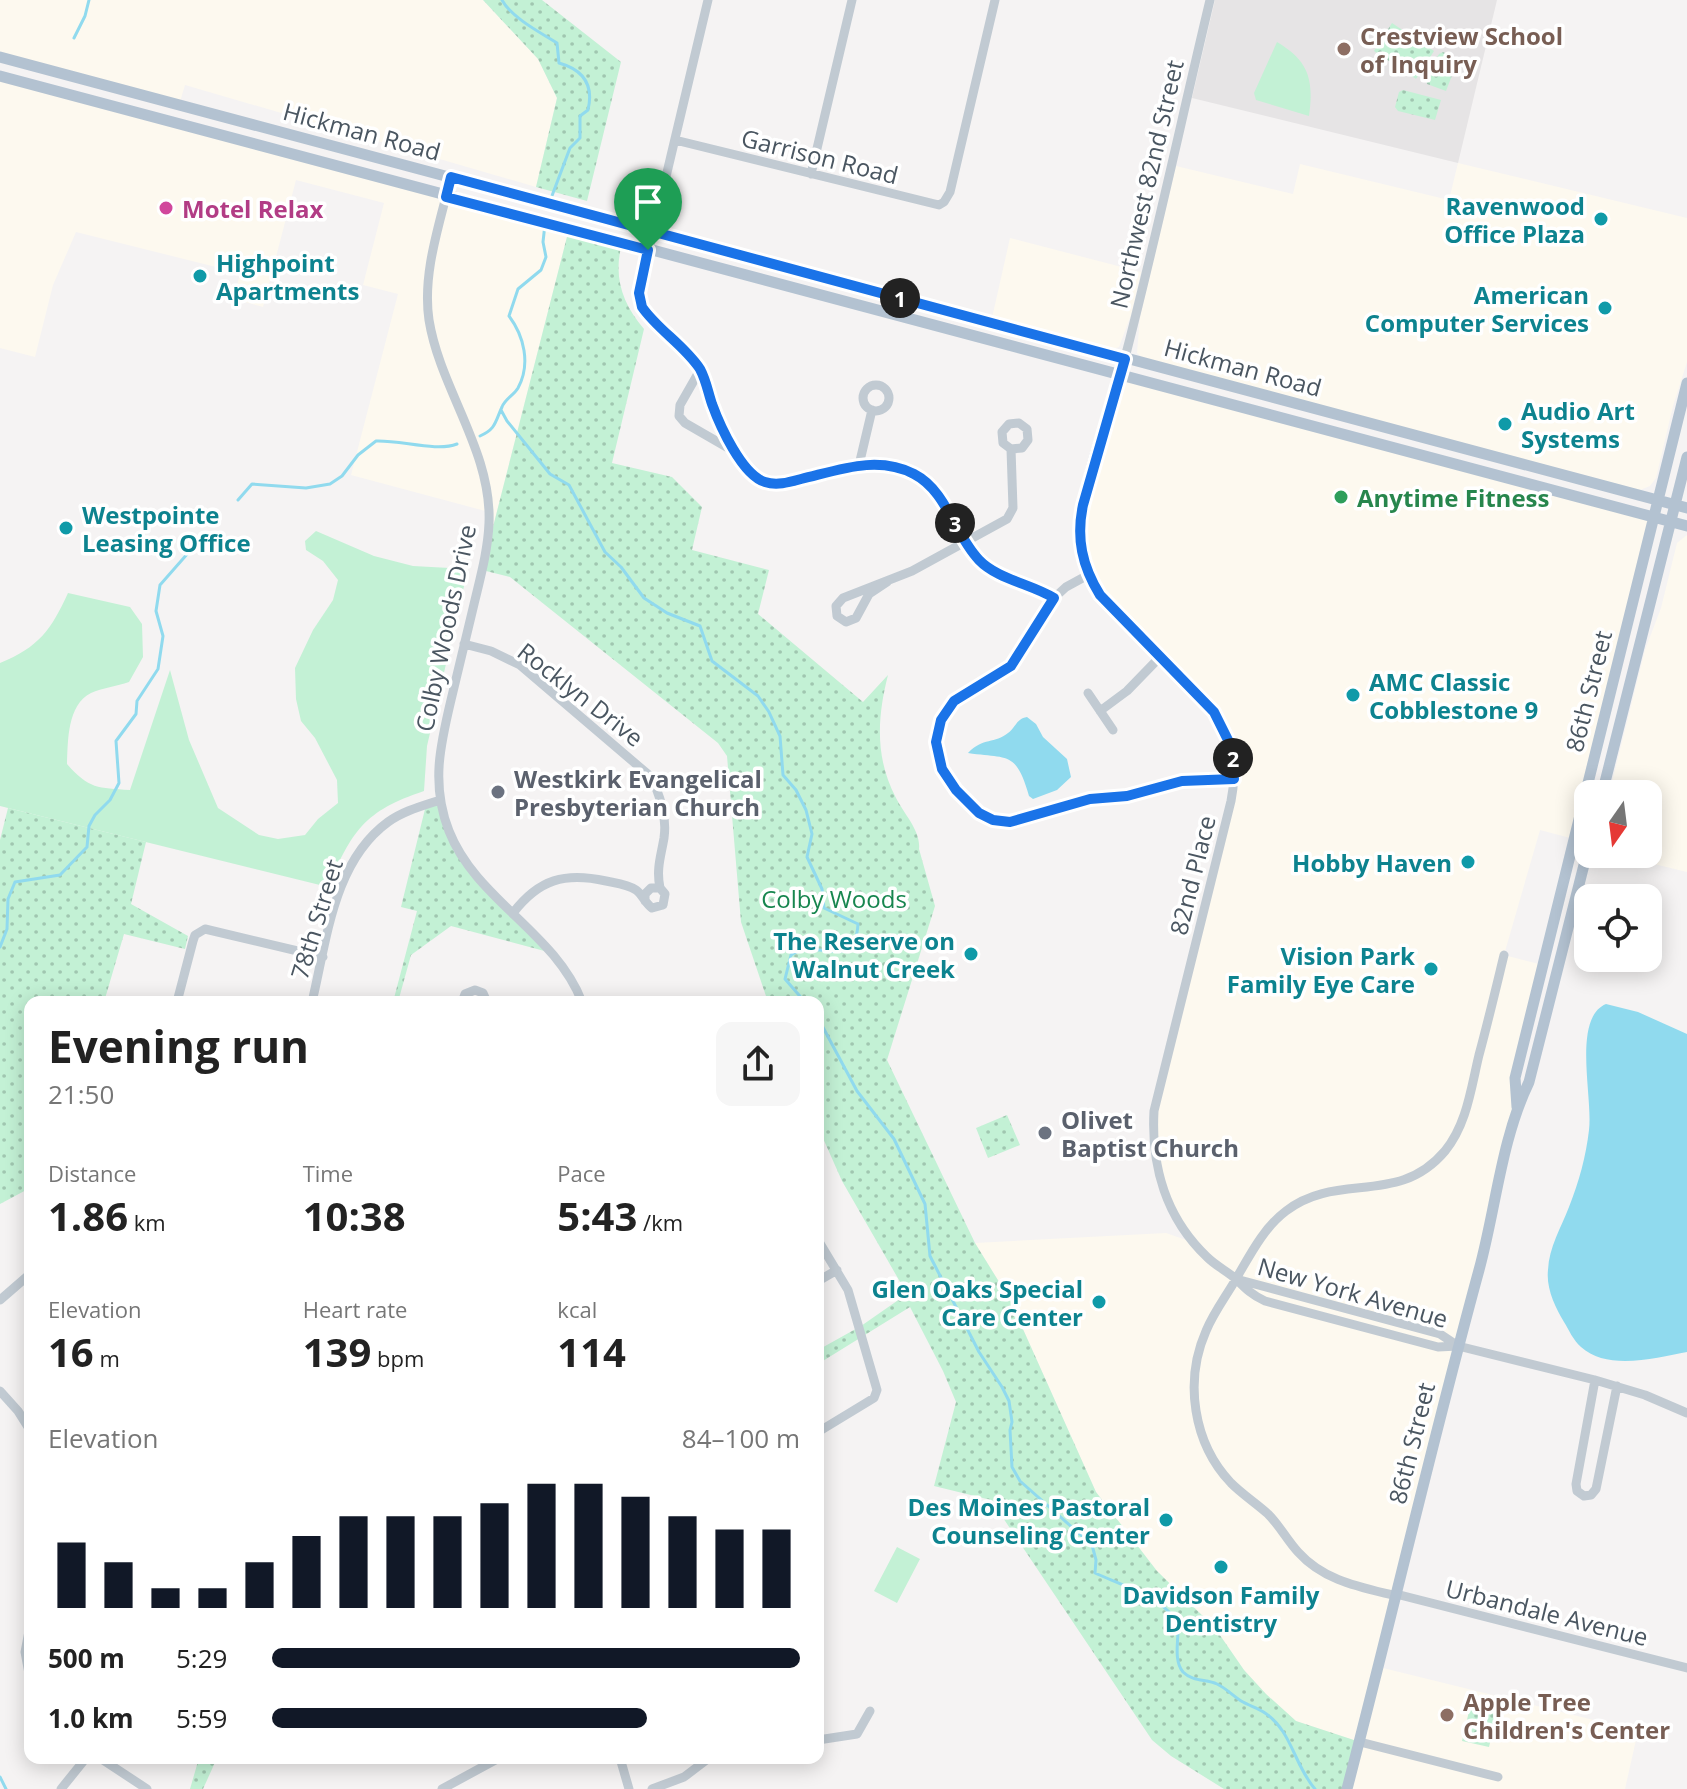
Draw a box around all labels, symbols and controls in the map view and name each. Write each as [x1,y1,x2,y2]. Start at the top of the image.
place label: Crestview School of Inquiry [1360,19,1563,80]
marker: Crestview School of Inquiry [1335,40,1353,58]
street label: Northwest 82nd Street [1101,57,1191,311]
street label: Hickman Road [280,94,444,168]
street label: Garrison Road [738,121,902,191]
pin [614,168,682,250]
icon: arrive [626,180,670,224]
place label: Ravenwood Office Plaza [1444,189,1585,250]
place label: Motel Relax [182,192,323,225]
marker: Motel Relax [157,199,175,217]
marker: Ravenwood Office Plaza [1592,210,1610,228]
place label: Highpoint Apartments [216,246,359,307]
marker: Highpoint Apartments [191,267,209,285]
pin: 1 [880,278,920,318]
place label: American Computer Services [1365,278,1589,339]
text: 1 [894,283,906,313]
marker: American Computer Services [1596,299,1614,317]
street label: Hickman Road [1161,330,1325,404]
place label: Audio Art Systems [1521,394,1635,455]
marker: Audio Art Systems [1496,415,1514,433]
place label: Anytime Fitness [1357,481,1550,514]
marker: Anytime Fitness [1332,488,1350,506]
place label: Westpointe Leasing Office [82,498,251,559]
pin: 3 [935,503,975,543]
text: 3 [949,508,961,538]
marker: Westpointe Leasing Office [57,519,75,537]
street label: Colby Woods Drive [407,522,483,734]
street label: 86th Street [1557,627,1619,755]
street label: Rocklyn Drive [511,634,651,754]
place label: AMC Classic Cobblestone 9 [1369,665,1538,726]
marker: AMC Classic Cobblestone 9 [1344,686,1362,704]
pin: 2 [1213,738,1253,778]
text: 2 [1227,743,1239,773]
place label: Westkirk Evangelical Presbyterian Church [514,762,762,823]
north arrow [1574,780,1662,868]
map controls [1574,780,1662,972]
marker: Westkirk Evangelical Presbyterian Church [489,783,507,801]
street label: 82nd Place [1161,812,1223,938]
place label: Hobby Haven [1292,846,1452,879]
marker: Hobby Haven [1459,853,1477,871]
street label: 78th Street [282,855,350,983]
park label: Colby Woods [761,882,907,915]
button: locate [1574,884,1662,972]
place label: The Reserve on Walnut Creek [773,924,955,985]
place label: Vision Park Family Eye Care [1227,939,1415,1000]
marker: The Reserve on Walnut Creek [962,945,980,963]
marker: Vision Park Family Eye Care [1422,960,1440,978]
text: Evening run [48,1016,309,1076]
button: share [716,1022,800,1106]
text: 21:50 [48,1076,114,1112]
place label: Olivet Baptist Church [1061,1103,1239,1164]
marker: Olivet Baptist Church [1036,1124,1054,1142]
text: Distance [48,1158,136,1188]
text: Time [303,1158,353,1188]
text: Pace [557,1158,606,1188]
text: 1.86 [48,1188,128,1243]
text: 10:38 [303,1188,406,1243]
text: 5:43 [557,1188,637,1243]
text: km [128,1207,166,1237]
text: /km [637,1207,683,1237]
street label: New York Avenue [1254,1249,1452,1335]
place label: Glen Oaks Special Care Center [871,1272,1083,1333]
marker: Glen Oaks Special Care Center [1090,1293,1108,1311]
text: Elevation [48,1294,141,1324]
text: Heart rate [303,1294,407,1324]
text: kcal [557,1294,597,1324]
text: 16 [48,1324,94,1379]
text: 139 [303,1324,371,1379]
text: 114 [557,1324,626,1379]
text: m [94,1343,120,1373]
text: bpm [371,1343,424,1373]
street label: 86th Street [1380,1379,1442,1507]
text: Elevation [48,1420,158,1456]
text: 84–100 m [682,1420,800,1456]
place label: Des Moines Pastoral Counseling Center [907,1490,1150,1551]
marker: Des Moines Pastoral Counseling Center [1157,1511,1175,1529]
marker: Davidson Family Dentistry [1212,1558,1230,1576]
street label: Urbandale Avenue [1442,1571,1652,1653]
place label: Davidson Family Dentistry [1123,1578,1320,1639]
text: 500 m [48,1640,125,1676]
text: 5:29 [176,1640,227,1676]
place label: Apple Tree Children's Center [1463,1685,1670,1746]
text: 1.0 km [48,1700,134,1736]
text: 5:59 [176,1700,227,1736]
marker: Apple Tree Children's Center [1438,1706,1456,1724]

